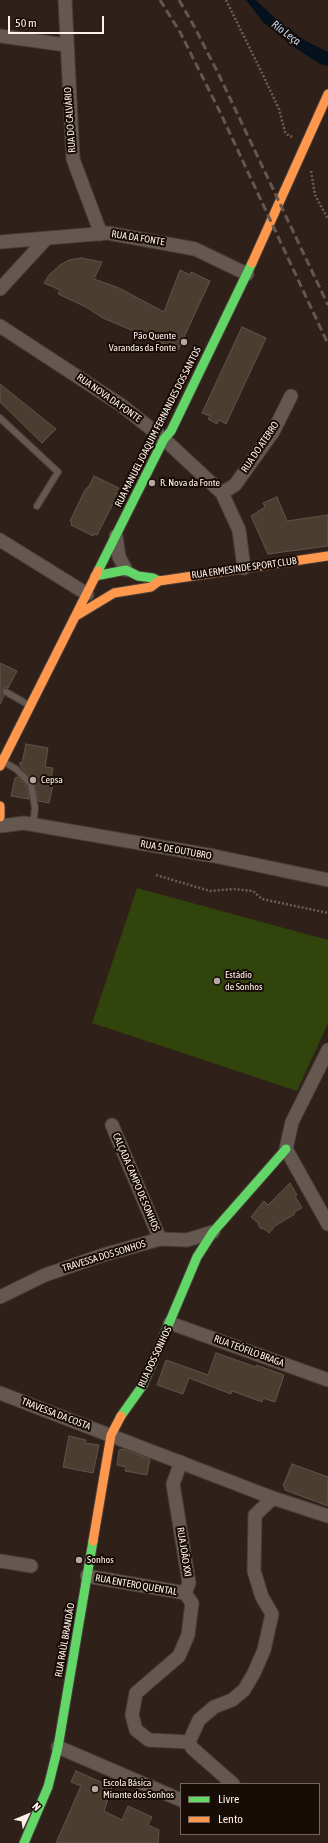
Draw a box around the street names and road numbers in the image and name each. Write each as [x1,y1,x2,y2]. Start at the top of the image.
street label: RUA DO CALVÁRIO [62,87,78,153]
street label: RUA DA FONTE [111,228,165,248]
street label: RUA MANUEL JOAQUIM FERNANDES DOS SANTOS [112,345,204,509]
street label: RUA NOVA DA FONTE [74,371,144,425]
street label: RUA DO ATERRO [239,419,281,475]
street label: RUA ERMESINDE SPORT CLUB [191,555,297,581]
street label: RUA 5 DE OUTUBRO [140,838,212,862]
street label: CALÇADA CAMPO DE SONHOS [110,1131,162,1233]
street label: TRAVESSA DOS SONHOS [61,1238,147,1274]
street label: RUA DOS SONHOS [136,1325,174,1389]
street label: RUA TEÓFILO BRAGA [212,1333,286,1369]
street label: TRAVESSA DA COSTA [20,1395,92,1433]
street label: RUA JOÃO XXI [174,1526,194,1578]
street label: RUA ENTERO QUENTAL [94,1572,178,1598]
street label: RUA RAÚL BRANDÃO [53,1602,77,1678]

